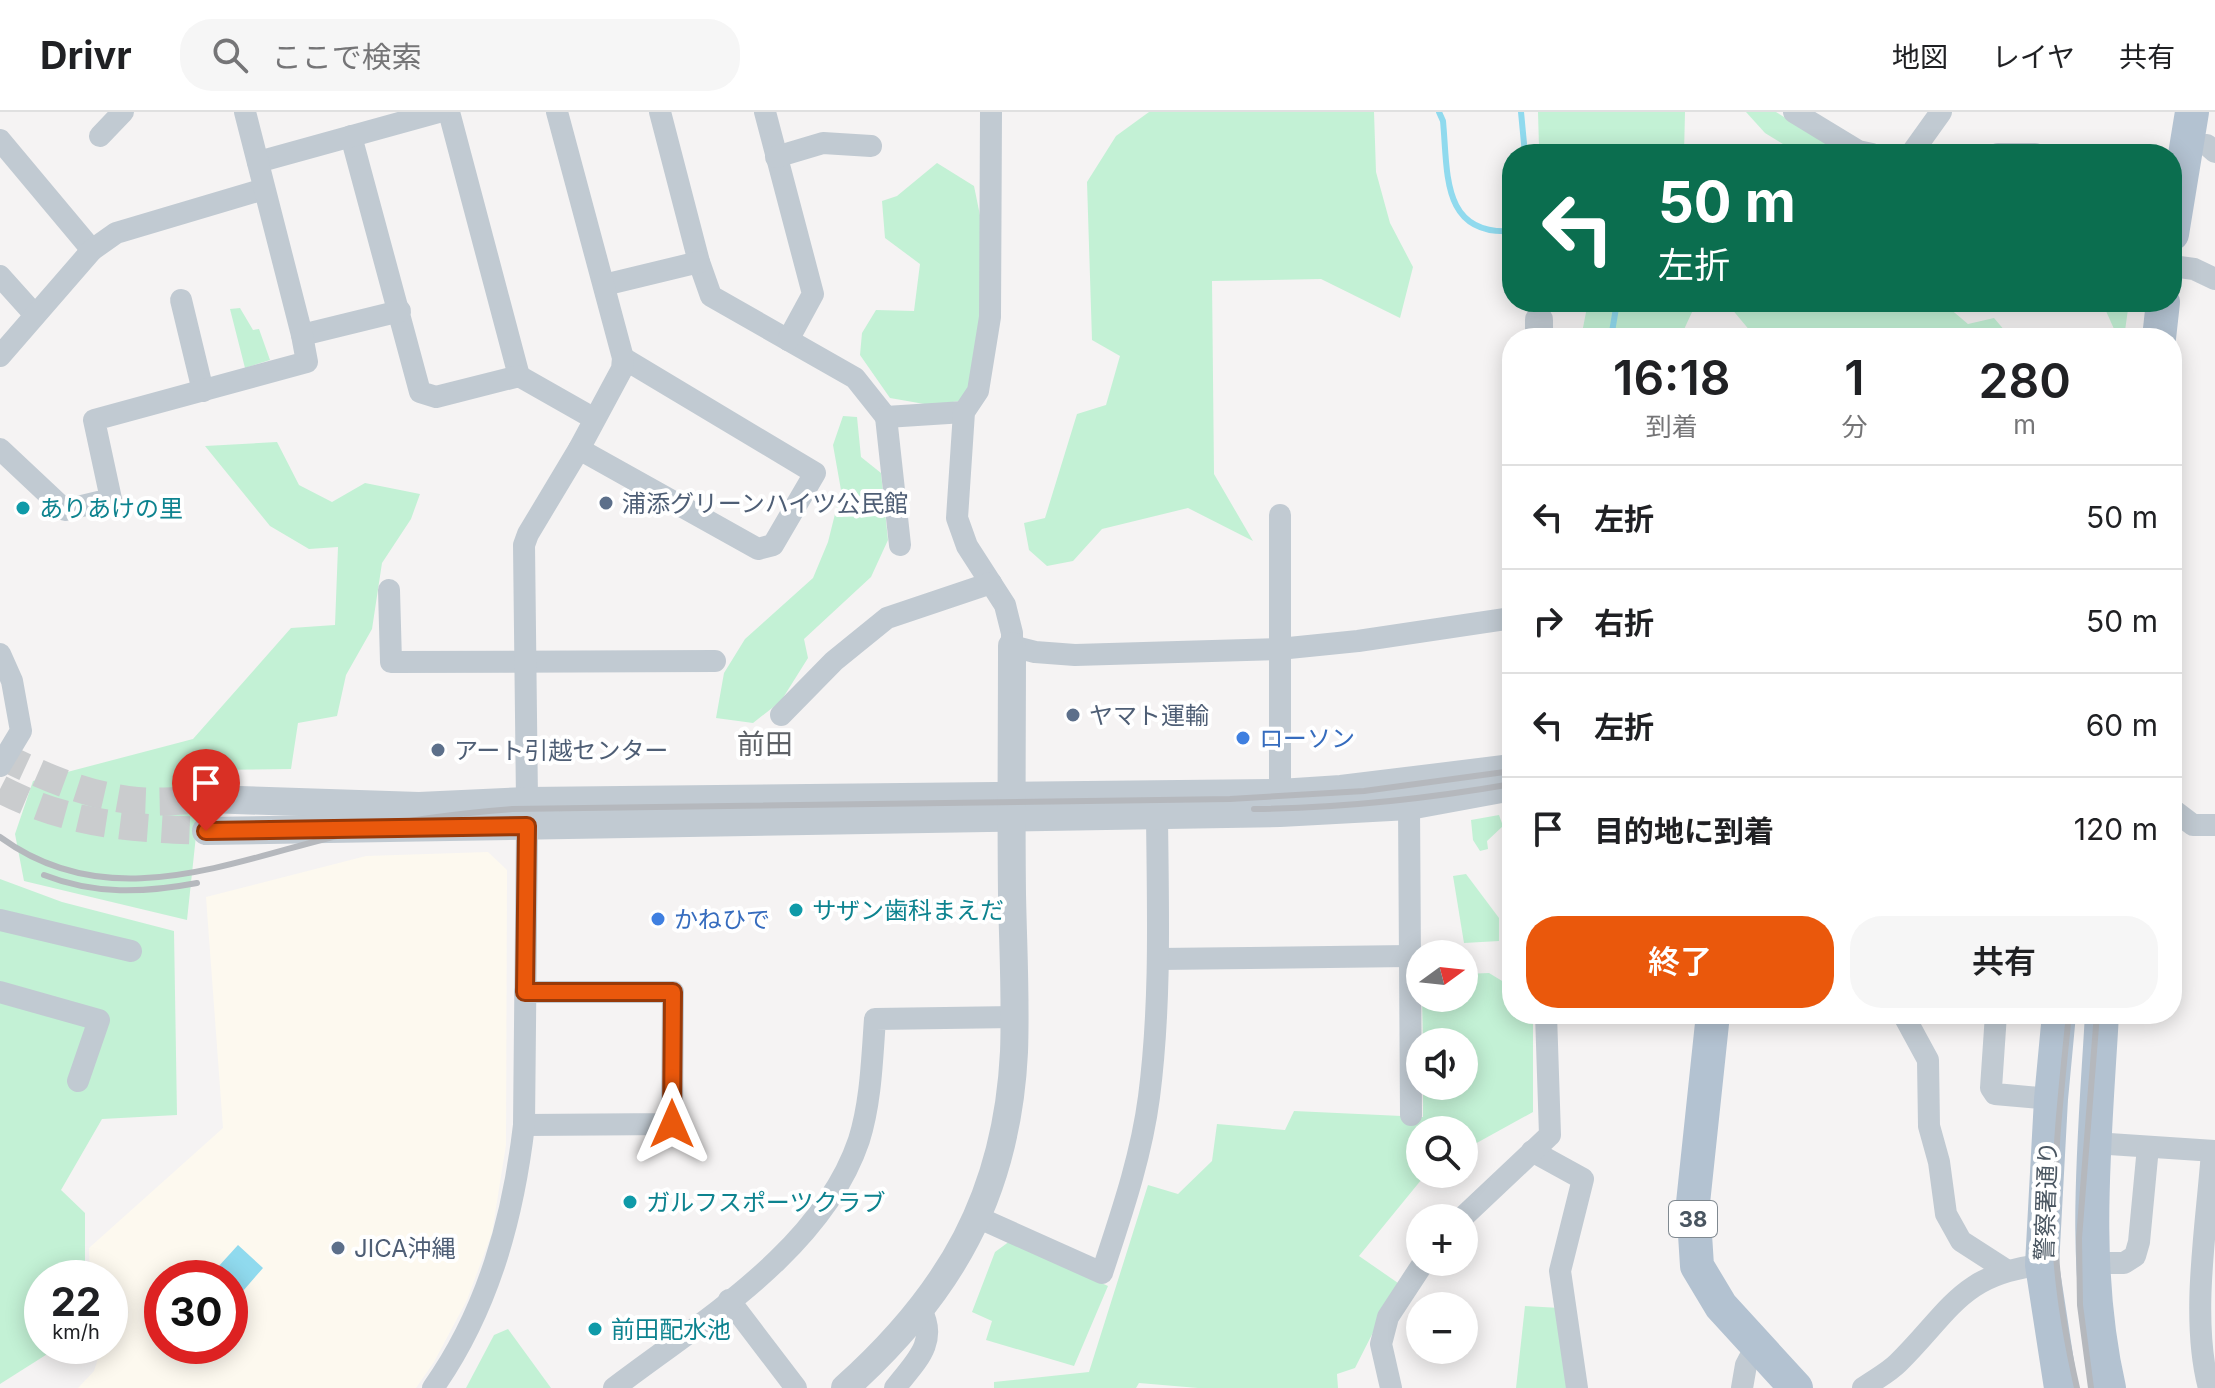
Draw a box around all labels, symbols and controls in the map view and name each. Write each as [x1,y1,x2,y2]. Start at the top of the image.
search box [180,19,740,91]
text: Drivr [40,32,132,78]
icon: search [208,33,252,77]
text: ここで検索 [272,39,422,75]
text: 地図 [1892,40,1948,74]
text: レイヤ [1992,40,2075,74]
text: 共有 [2119,40,2175,74]
text: 50 m [1658,168,1796,236]
icon: left [1526,176,1630,280]
text: 左折 [1658,243,1730,287]
text: 16:18 [1613,348,1730,407]
text: 1 [1844,348,1865,407]
text: 280 [1979,351,2071,410]
text: m [2013,409,2036,440]
text: 到着 [1646,411,1698,442]
text: 分 [1841,411,1868,442]
place label: 浦添グリーンハイツ公民館 [622,489,908,518]
place label: ありあけの里 [39,494,183,523]
marker: 浦添グリーンハイツ公民館 [597,494,615,512]
icon: left [1526,495,1570,539]
marker: ありあけの里 [14,499,32,517]
text: 50 m [2086,499,2158,535]
text: 左折 [1594,501,1654,537]
icon: right [1526,599,1570,643]
text: 50 m [2086,603,2158,639]
text: 右折 [1594,605,1654,641]
place label: ヤマト運輸 [1089,701,1209,730]
icon: left [1526,703,1570,747]
marker: ヤマト運輸 [1064,706,1082,724]
text: 60 m [2086,707,2158,743]
text: 左折 [1594,709,1654,745]
place label: ローソン [1259,724,1355,753]
district label: 前田 [737,727,793,761]
marker: ローソン [1234,729,1252,747]
place label: アート引越センター [454,736,669,765]
marker: アート引越センター [429,741,447,759]
pin [172,749,240,831]
icon: arrive [184,761,228,805]
icon: arrive [1526,807,1570,851]
text: 120 m [2074,811,2158,847]
text: 目的地に到着 [1594,813,1774,849]
place label: サザン歯科まえだ [812,896,1004,925]
marker: サザン歯科まえだ [787,901,805,919]
place label: かねひで [674,905,770,934]
marker: かねひで [649,910,667,928]
button: 終了 [1526,916,1834,1008]
button: 共有 [1850,916,2158,1008]
north arrow [1406,940,1478,1012]
map controls [1406,940,1478,1364]
button: sound [1406,1028,1478,1100]
position arrow [630,1082,714,1166]
button: search [1406,1116,1478,1188]
street label: 警察署通り [2029,1141,2063,1261]
place label: ガルフスポーツクラブ [646,1188,886,1217]
marker: ガルフスポーツクラブ [621,1193,639,1211]
road number: 38 [1669,1201,1717,1237]
button: + [1406,1204,1478,1276]
place label: JICA沖縄 [354,1234,456,1263]
marker: JICA沖縄 [329,1239,347,1257]
speed limit sign: 30 [144,1260,248,1364]
text: 22 [51,1277,101,1326]
button: − [1406,1292,1478,1364]
place label: 前田配水池 [611,1315,731,1344]
text: km/h [52,1320,100,1344]
marker: 前田配水池 [586,1320,604,1338]

